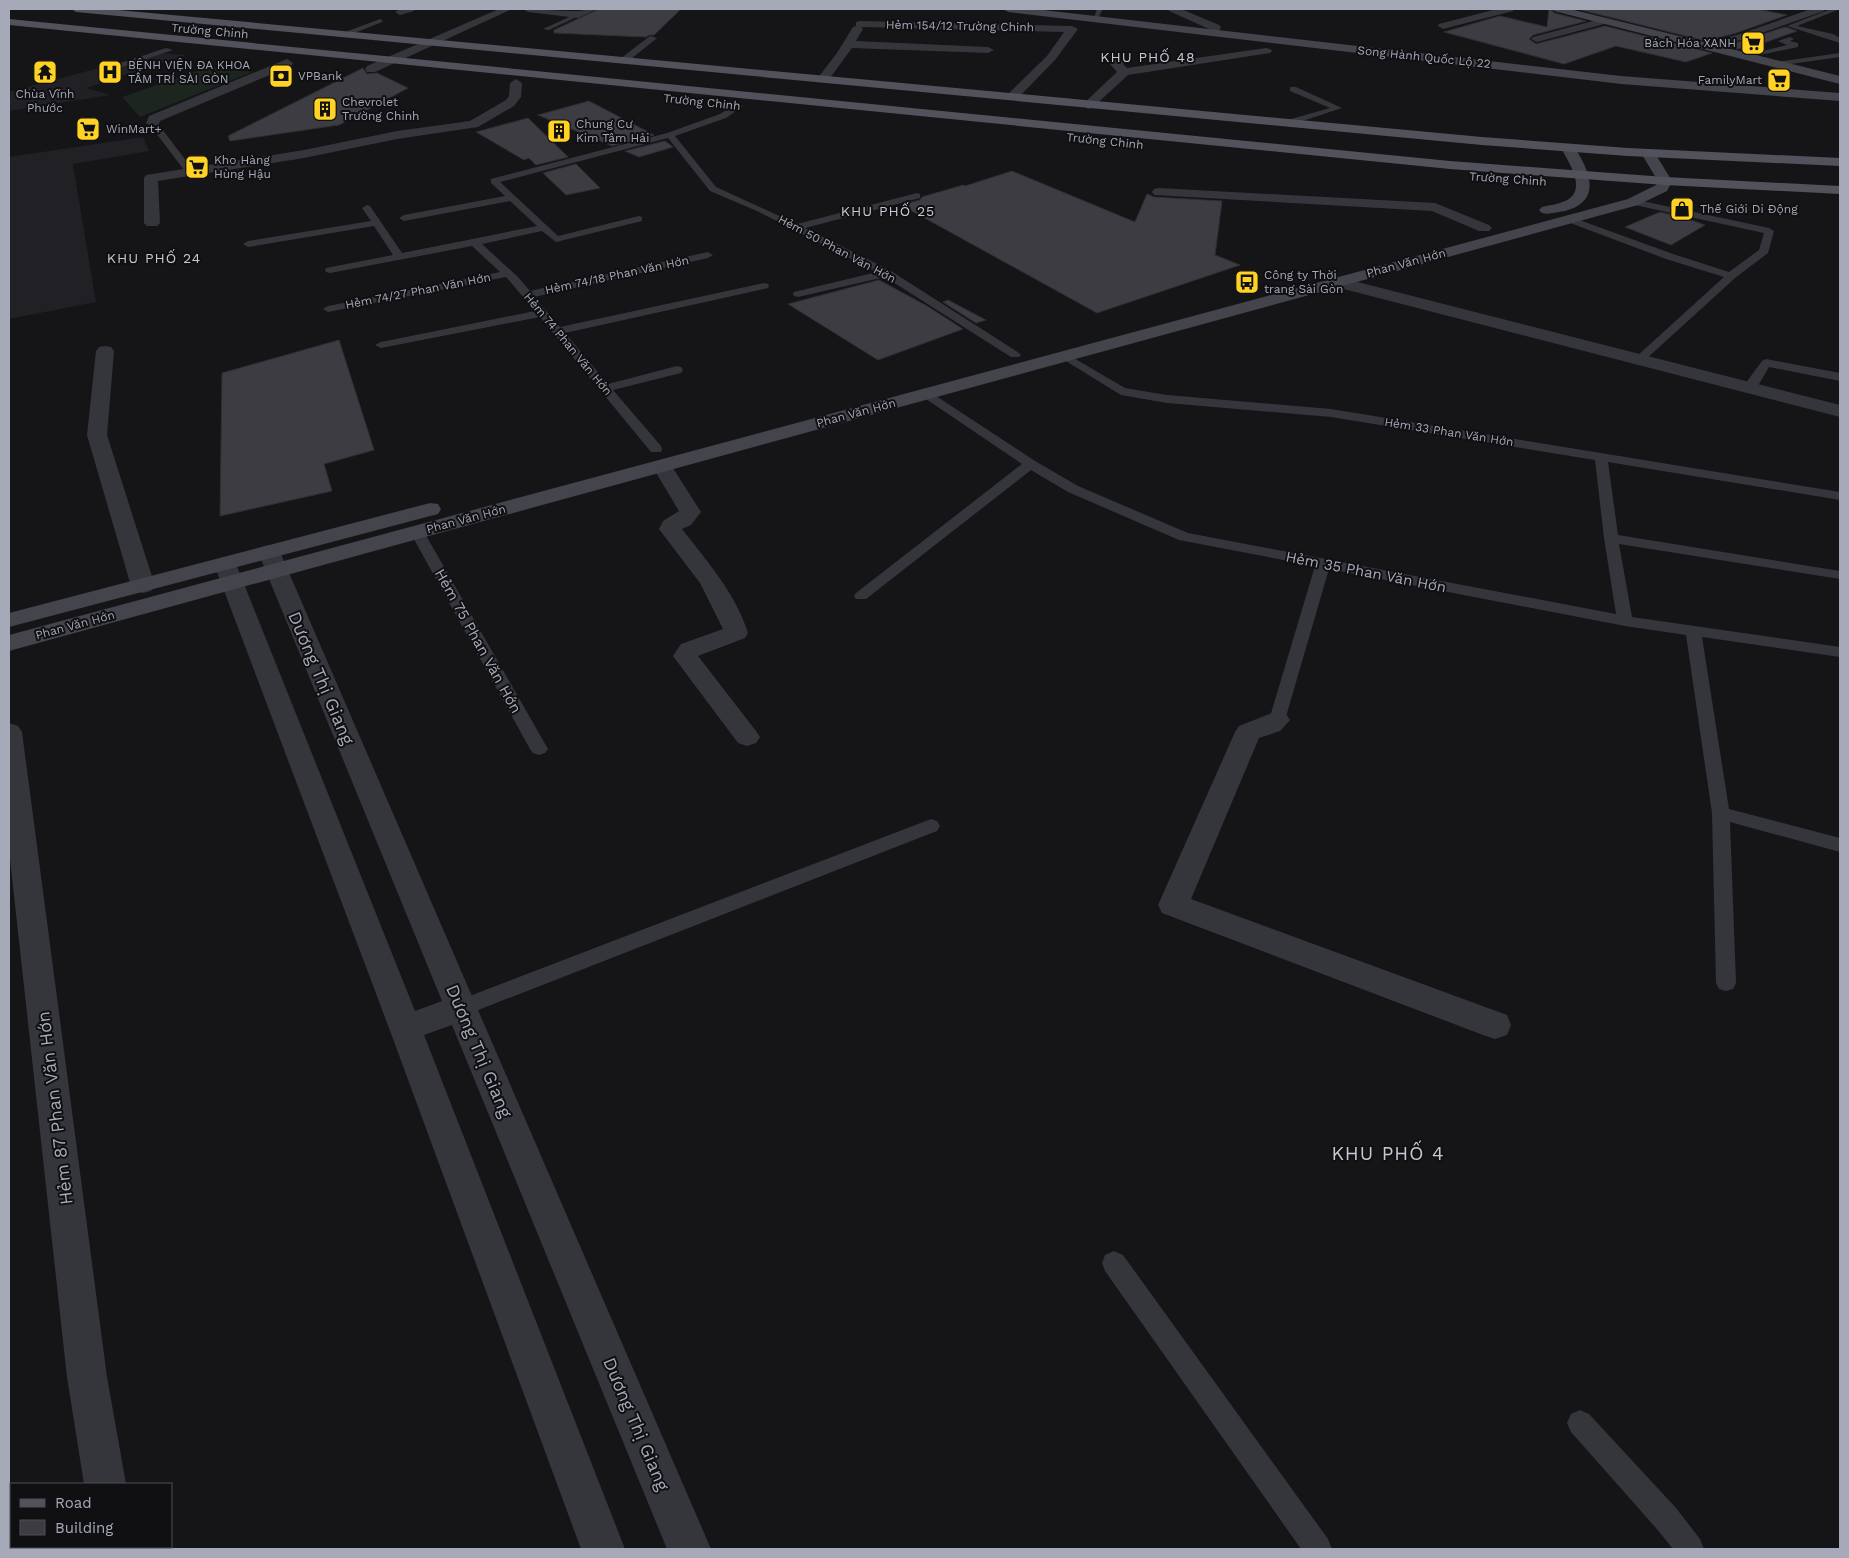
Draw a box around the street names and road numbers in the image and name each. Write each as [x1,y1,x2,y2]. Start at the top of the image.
street label: Hẻm 154/12 Trường Chinh [886,18,1034,34]
street label: Trường Chinh [171,21,249,41]
street label: Song Hành Quốc Lộ 22 [1357,43,1491,71]
street label: Trường Chinh [663,91,741,113]
street label: Trường Chinh [1066,130,1144,152]
street label: Trường Chinh [1469,169,1547,189]
street label: Hẻm 50 Phan Văn Hớn [776,212,898,286]
street label: Phan Văn Hớn [1365,246,1447,280]
street label: Hẻm 74/18 Phan Văn Hớn [544,253,690,297]
street label: Hẻm 74/27 Phan Văn Hớn [344,270,492,312]
street label: Hẻm 74 Phan Văn Hớn [521,290,615,398]
street label: Phan Văn Hớn [815,396,897,430]
street label: Hẻm 33 Phan Văn Hớn [1383,415,1515,449]
street label: Phan Văn Hớn [425,502,507,536]
street label: Hẻm 35 Phan Văn Hớn [1284,548,1448,596]
street label: Hẻm 75 Phan Văn Hớn [431,566,525,716]
street label: Phan Văn Hớn [34,608,116,642]
street label: Dương Thị Giang [284,608,359,748]
street label: Dương Thị Giang [442,981,517,1121]
street label: Hẻm 87 Phan Văn Hớn [32,1010,77,1206]
street label: Dương Thị Giang [599,1354,674,1494]

